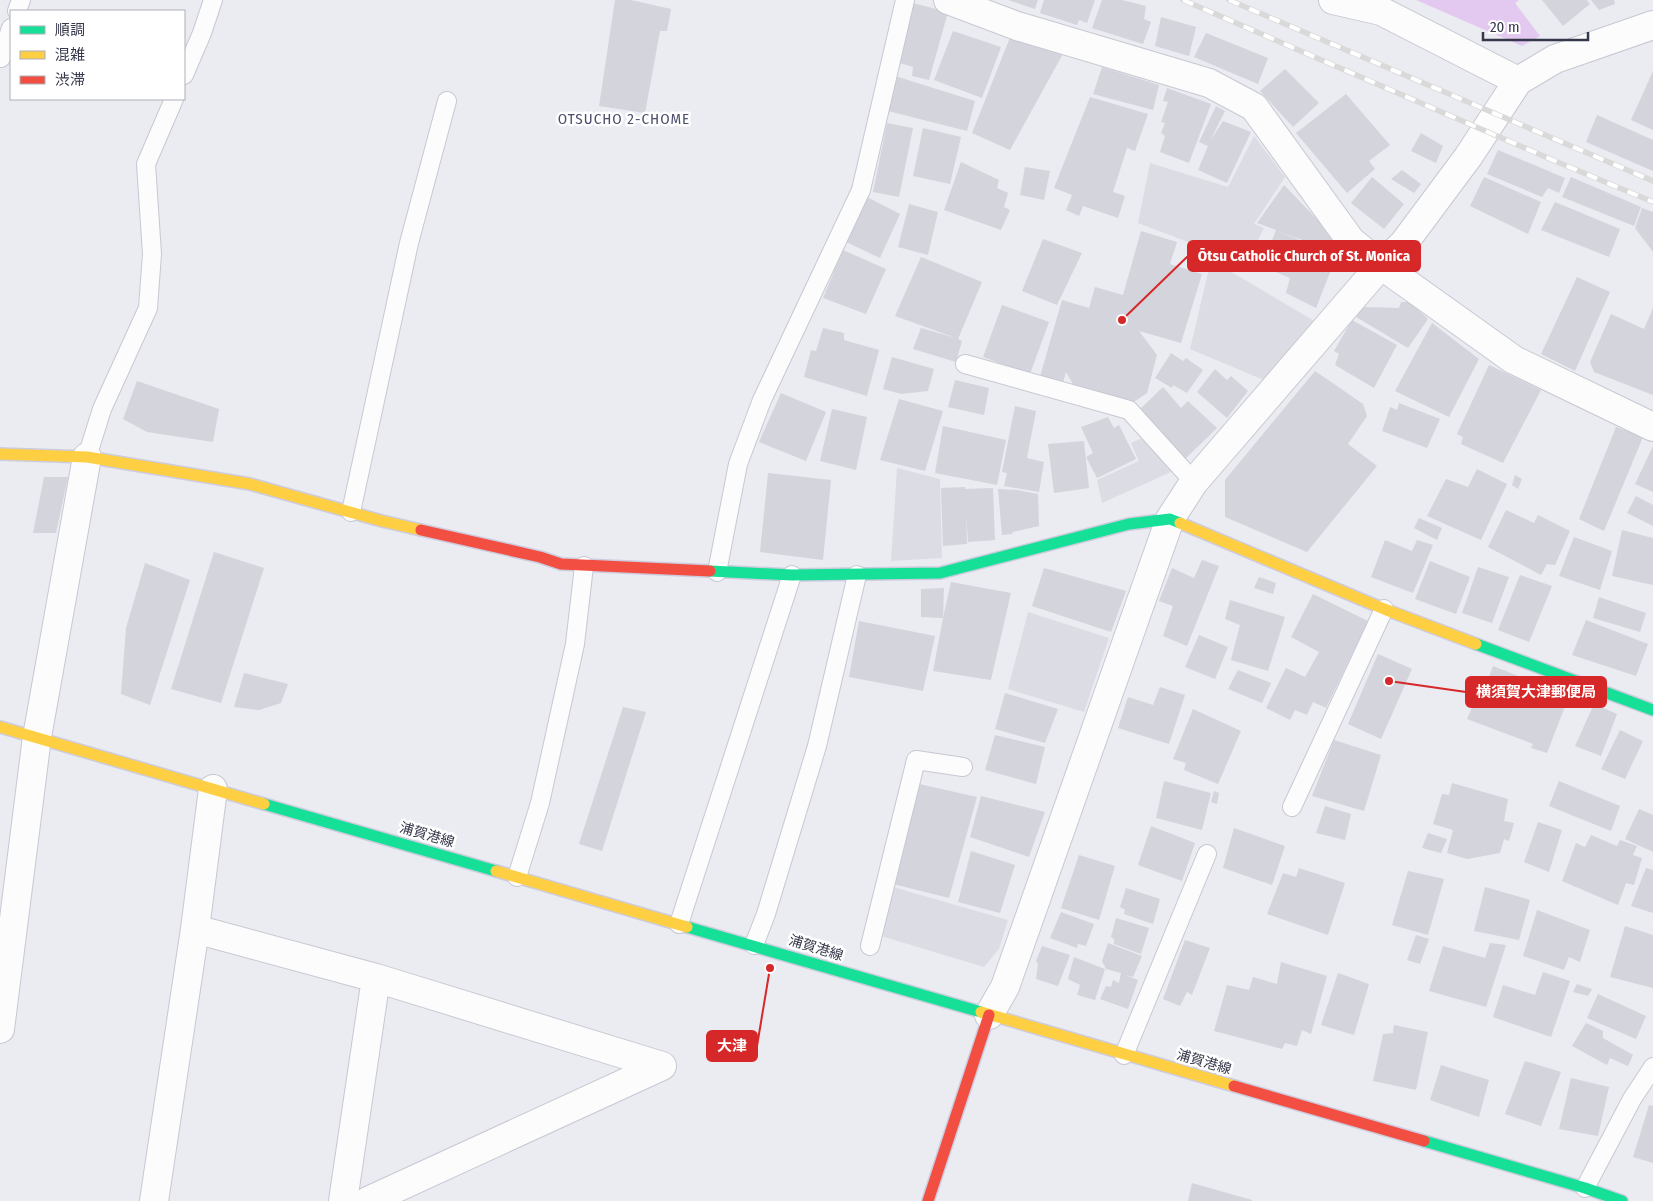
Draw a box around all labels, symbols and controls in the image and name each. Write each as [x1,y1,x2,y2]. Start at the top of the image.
legend [10,10,185,100]
scale bar [1483,10,1588,42]
text: 20 m [1490,18,1520,36]
text: 順調 [55,21,85,39]
text: 混雑 [55,46,85,64]
text: 渋滞 [55,71,85,89]
district label: OTSUCHO 2-CHOME [558,110,690,128]
callout: Ōtsu Catholic Church of St. Monica [1188,241,1420,271]
text: Ōtsu Catholic Church of St. Monica [1198,247,1411,265]
callout: 横須賀大津郵便局 [1466,677,1606,707]
text: 横須賀大津郵便局 [1476,683,1596,701]
street label: 浦賀港線 [398,819,456,851]
street label: 浦賀港線 [787,932,845,964]
callout: 大津 [707,1031,757,1061]
text: 大津 [717,1037,747,1055]
street label: 浦賀港線 [1175,1046,1233,1078]

